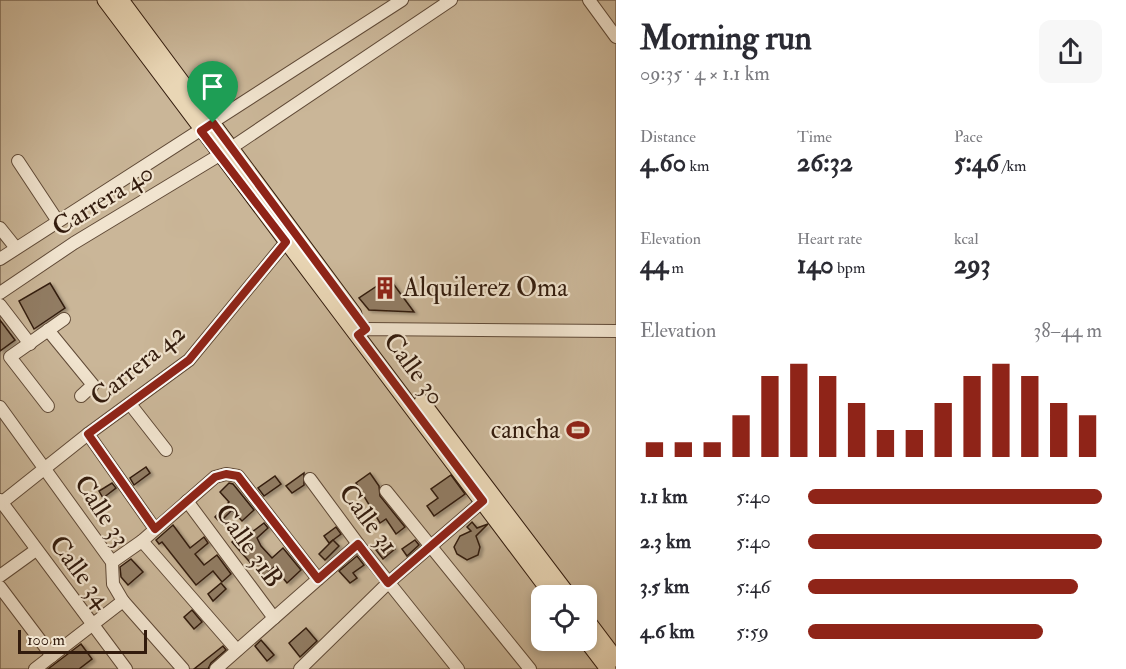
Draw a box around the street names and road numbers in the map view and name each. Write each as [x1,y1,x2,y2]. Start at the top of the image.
street label: Carrera 40 [47,156,159,244]
street label: Carrera 42 [84,317,192,413]
street label: Calle 30 [376,326,452,412]
street label: Calle 33 [67,469,137,553]
street label: Calle 31 [332,478,404,560]
street label: Calle 31B [208,498,290,594]
street label: Calle 34 [42,529,118,616]

